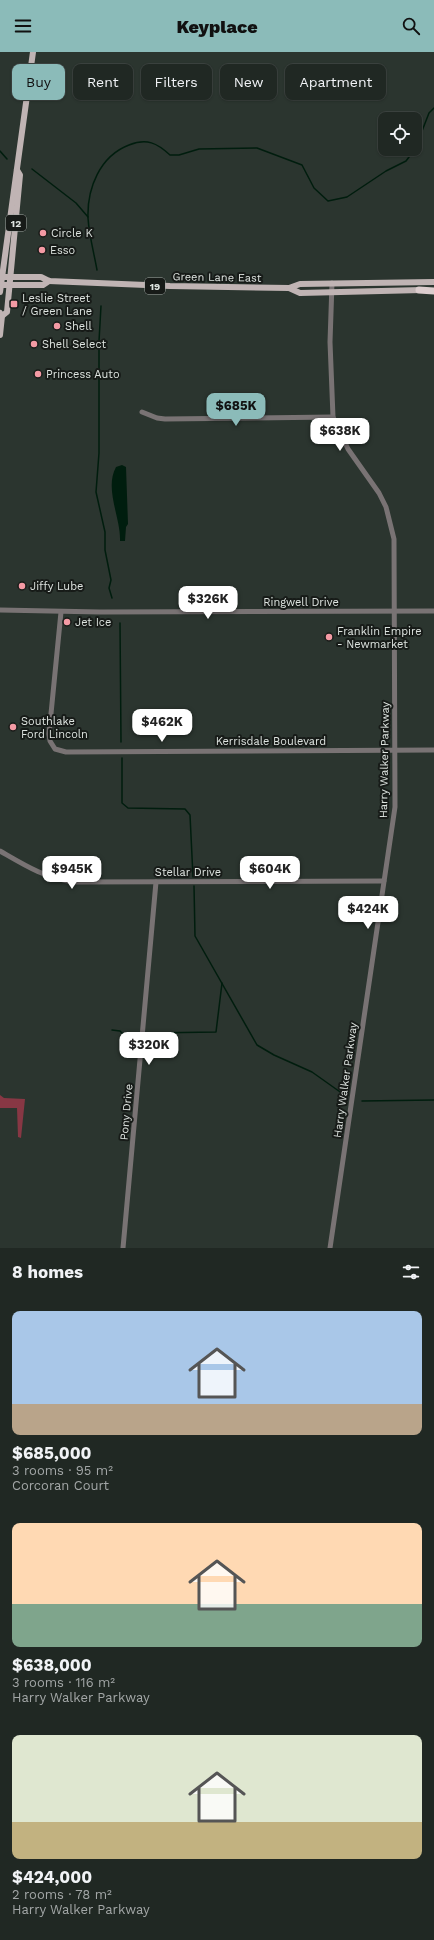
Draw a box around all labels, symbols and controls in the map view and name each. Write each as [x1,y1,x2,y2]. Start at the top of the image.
icon: menu [12,15,34,37]
icon: search [400,15,422,37]
text: Keyplace [176,16,258,37]
chip: Buy [12,64,65,100]
chip: Rent [73,64,133,100]
chip: Filters [141,64,212,100]
chip: New [220,64,277,100]
chip: Apartment [285,64,386,100]
map controls [378,112,422,156]
button: locate [378,112,422,156]
road number: 12 [6,215,26,231]
place label: Circle K [51,227,93,240]
marker: Circle K [38,228,48,238]
place label: Esso [50,244,75,257]
marker: Esso [37,245,47,255]
street label: Green Lane East [172,270,262,285]
road number: 19 [145,278,165,294]
place label: Leslie Street / Green Lane [22,292,92,318]
marker: Leslie Street / Green Lane [9,299,19,309]
place label: Shell [65,320,93,333]
marker: Shell [52,321,62,331]
place label: Shell Select [42,338,107,351]
marker: Shell Select [29,339,39,349]
place label: Princess Auto [46,368,120,381]
marker: Princess Auto [33,369,43,379]
pin: $685K [208,393,264,427]
text: $685K [215,398,257,413]
pin: $638K [312,418,368,452]
text: $638K [319,423,361,438]
place label: Jiffy Lube [30,580,83,593]
marker: Jiffy Lube [17,581,27,591]
pin: $326K [180,586,236,620]
text: $326K [188,591,228,606]
street label: Ringwell Drive [263,596,339,609]
place label: Jet Ice [75,616,111,629]
marker: Jet Ice [62,617,72,627]
place label: Franklin Empire - Newmarket [337,625,422,651]
marker: Franklin Empire - Newmarket [324,632,334,642]
street label: Harry Walker Parkway [377,701,392,818]
pin: $462K [134,709,190,743]
text: $462K [141,714,183,729]
place label: Southlake Ford Lincoln [21,715,88,741]
marker: Southlake Ford Lincoln [8,722,18,732]
street label: Kerrisdale Boulevard [216,735,326,748]
pin: $945K [44,856,100,890]
pin: $604K [242,856,298,890]
text: $945K [51,861,93,876]
text: $604K [249,861,291,876]
street label: Stellar Drive [155,866,221,879]
pin: $424K [340,896,396,930]
text: $424K [347,901,389,916]
street label: Harry Walker Parkway [331,1021,360,1139]
pin: $320K [121,1032,177,1066]
text: $320K [128,1037,170,1052]
street label: Pony Drive [118,1083,135,1141]
icon: filters [400,1261,422,1283]
text: 8 homes [12,1262,83,1282]
icon: home [181,1337,253,1409]
text: $685,000 [12,1443,92,1463]
text: 3 rooms · 95 m² [12,1463,113,1478]
text: Corcoran Court [12,1478,109,1493]
icon: home [181,1549,253,1621]
text: $638,000 [12,1655,92,1675]
text: 3 rooms · 116 m² [12,1675,115,1690]
text: Harry Walker Parkway [12,1690,150,1705]
icon: home [181,1761,253,1833]
text: $424,000 [12,1867,92,1887]
text: 2 rooms · 78 m² [12,1887,112,1902]
text: Harry Walker Parkway [12,1902,150,1917]

